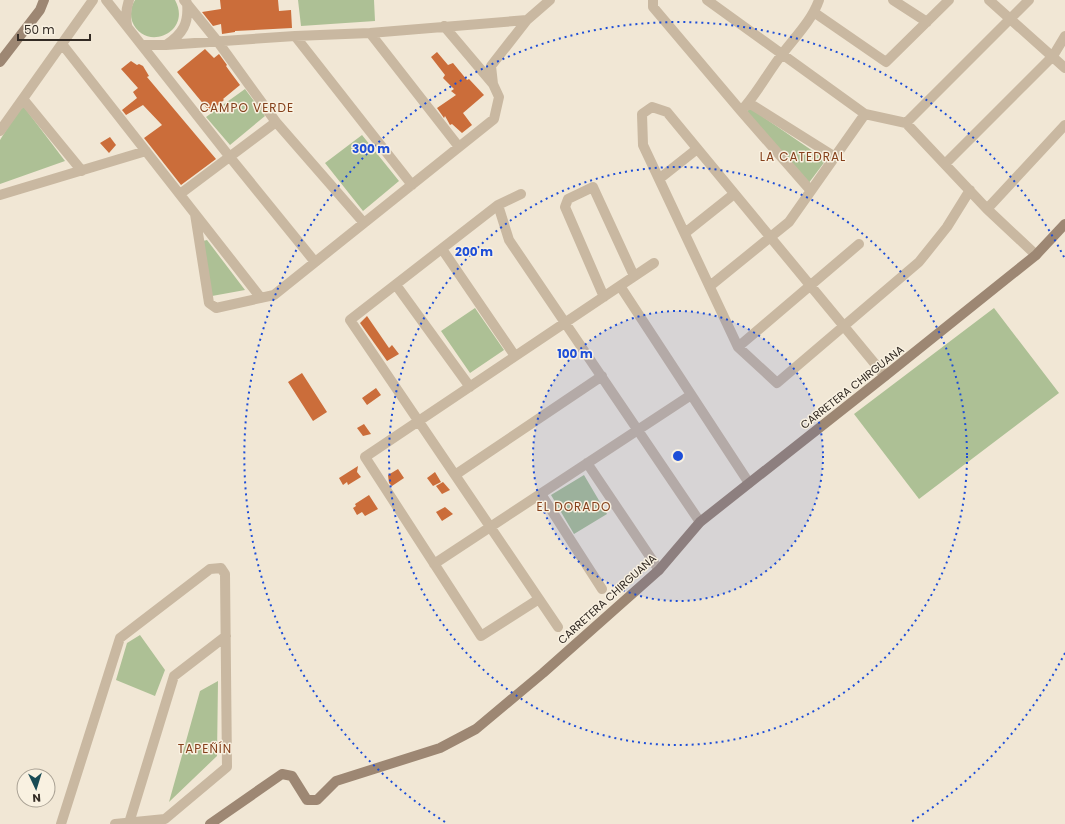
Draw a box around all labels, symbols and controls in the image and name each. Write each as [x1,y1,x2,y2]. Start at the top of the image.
scale bar [18,16,90,42]
text: 50 m [24,21,55,38]
district label: CAMPO VERDE [200,99,294,116]
text: 300 m [352,140,390,157]
district label: LA CATEDRAL [760,148,846,165]
text: 200 m [455,243,493,260]
street label: CARRETERA CHIRGUANA [797,341,908,433]
text: 100 m [557,345,593,362]
centre of rings [671,449,685,463]
district label: EL DORADO [537,498,611,515]
street label: CARRETERA CHIRGUANA [554,550,660,648]
district label: TAPEÑÍN [178,740,232,757]
north arrow [16,768,56,808]
text: N [32,790,41,806]

